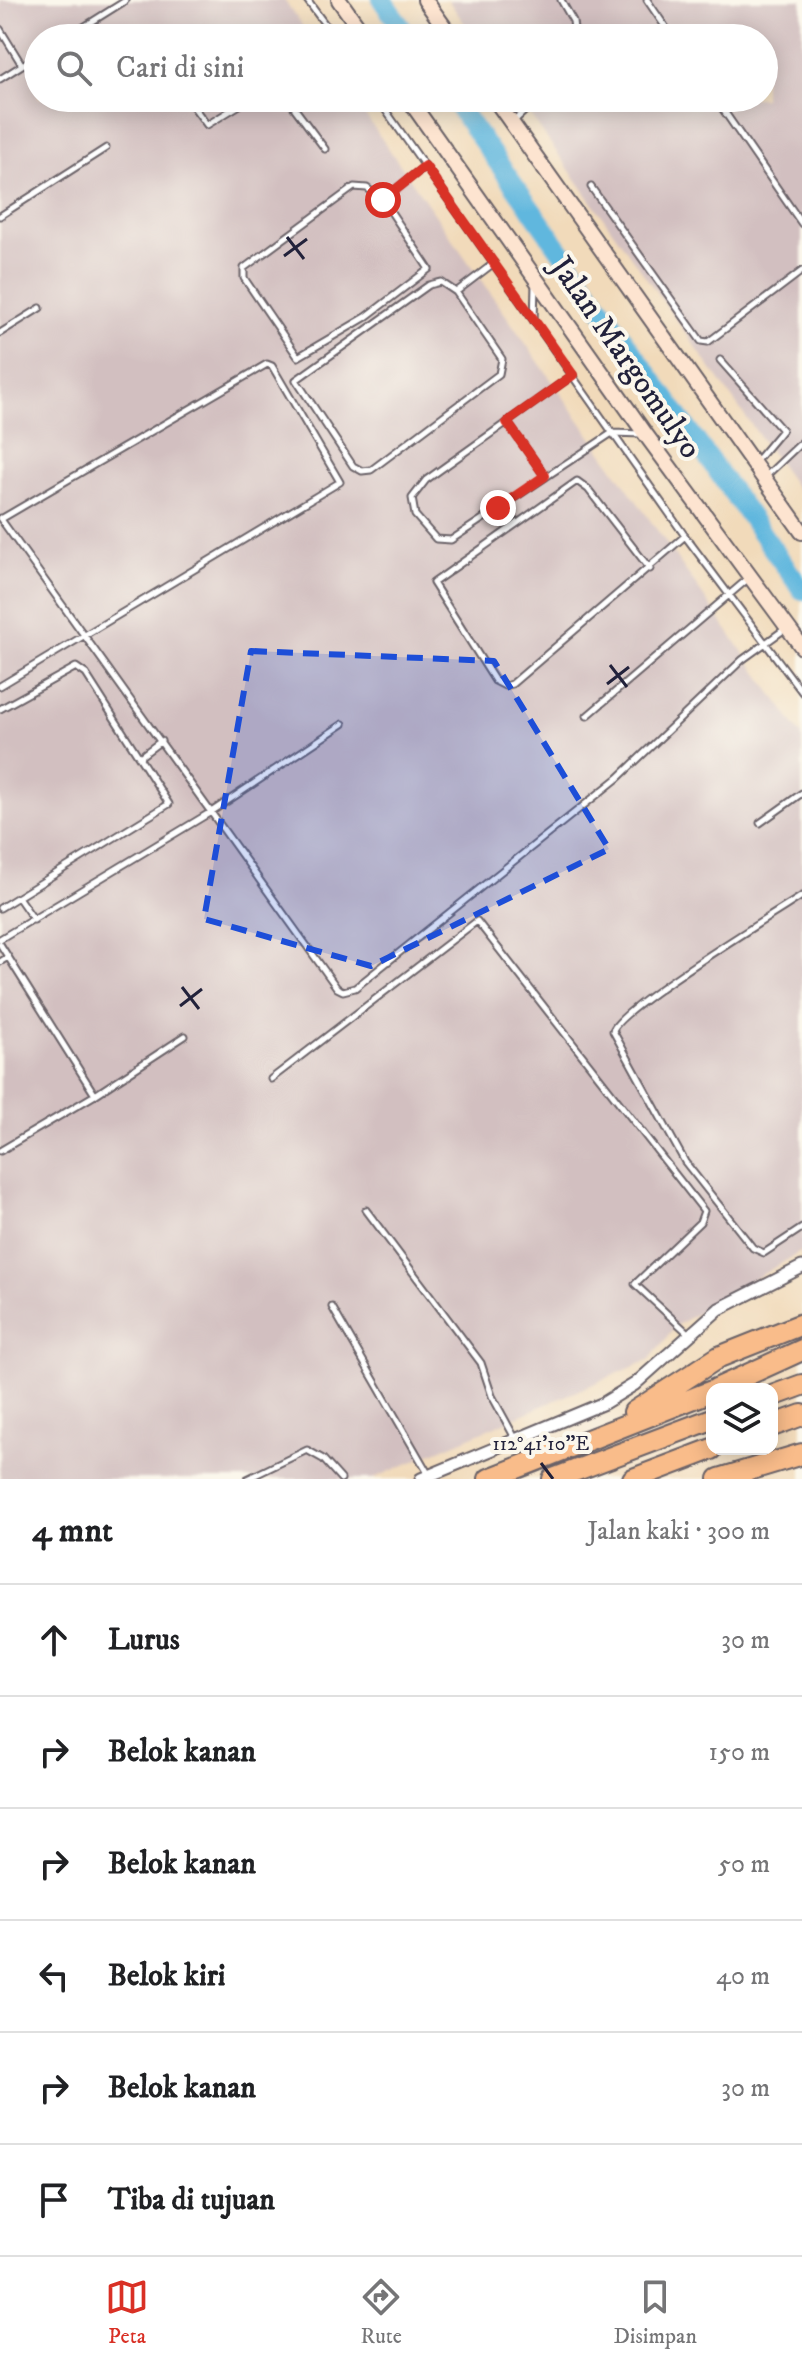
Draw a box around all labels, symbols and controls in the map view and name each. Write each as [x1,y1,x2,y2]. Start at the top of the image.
search box [24,24,778,112]
icon: search [52,46,96,90]
text: Cari di sini [116,50,244,87]
route start [365,182,401,218]
street label: Jalan Margomulyo [539,247,710,467]
route end [480,490,516,526]
map controls [706,1383,778,1455]
button: layers [706,1383,778,1455]
text: 112°41'10"E [492,1432,590,1457]
text: 4 mnt [32,1510,113,1552]
text: Jalan kaki · 300 m [587,1515,770,1548]
icon: ahead [32,1618,76,1662]
text: Lurus [108,1622,180,1659]
text: 30 m [721,1624,770,1657]
icon: right [32,1730,76,1774]
text: Belok kanan [108,1734,256,1771]
text: 150 m [709,1736,770,1769]
icon: right [32,1842,76,1886]
text: Belok kanan [108,1846,256,1883]
text: 50 m [718,1848,770,1881]
icon: left [32,1954,76,1998]
text: Belok kiri [108,1958,226,1995]
text: 40 m [716,1960,770,1993]
icon: right [32,2066,76,2110]
text: Belok kanan [108,2070,256,2107]
text: 30 m [721,2072,770,2105]
icon: arrive [32,2178,76,2222]
text: Tiba di tujuan [108,2182,275,2219]
tab: Peta [105,2275,149,2350]
tab: Rute [359,2275,403,2350]
tab: Disimpan [613,2275,697,2350]

